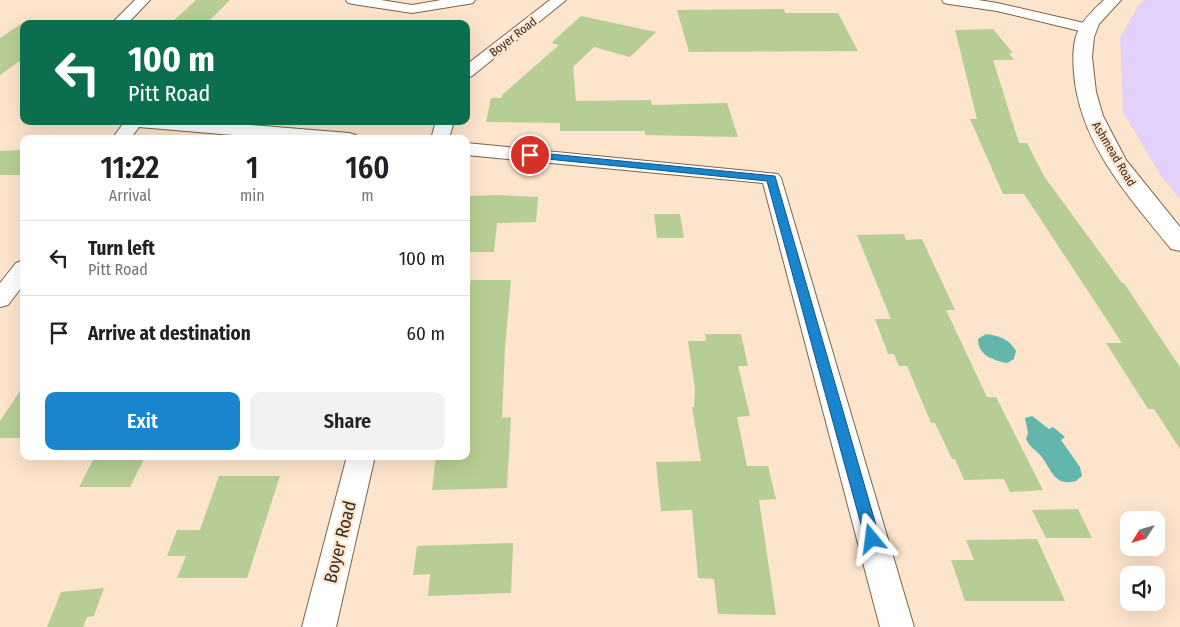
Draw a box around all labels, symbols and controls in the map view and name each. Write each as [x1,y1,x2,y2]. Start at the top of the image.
street label: Boyer Road [487,14,539,60]
text: 100 m [128,38,215,80]
icon: left [45,40,110,105]
text: Pitt Road [128,80,210,107]
street label: Ashmead Road [1089,119,1139,189]
pin [509,134,551,176]
icon: arrive [516,141,544,169]
text: 11:22 [101,150,159,186]
text: 1 [246,150,259,186]
text: 160 [345,150,389,186]
text: Arrival [109,186,151,205]
text: min [240,186,265,205]
text: m [361,186,374,205]
text: Turn left [88,237,155,260]
icon: left [45,244,73,272]
text: 100 m [399,247,445,270]
text: Pitt Road [88,260,148,279]
icon: arrive [45,319,73,347]
text: Arrive at destination [88,322,251,345]
text: 60 m [407,322,445,345]
button: Exit [45,392,240,450]
button: Share [250,392,445,450]
street label: Boyer Road [319,499,361,585]
north arrow [1120,511,1165,556]
map controls [1120,511,1165,611]
position arrow [845,512,897,564]
button: sound [1120,566,1165,611]

